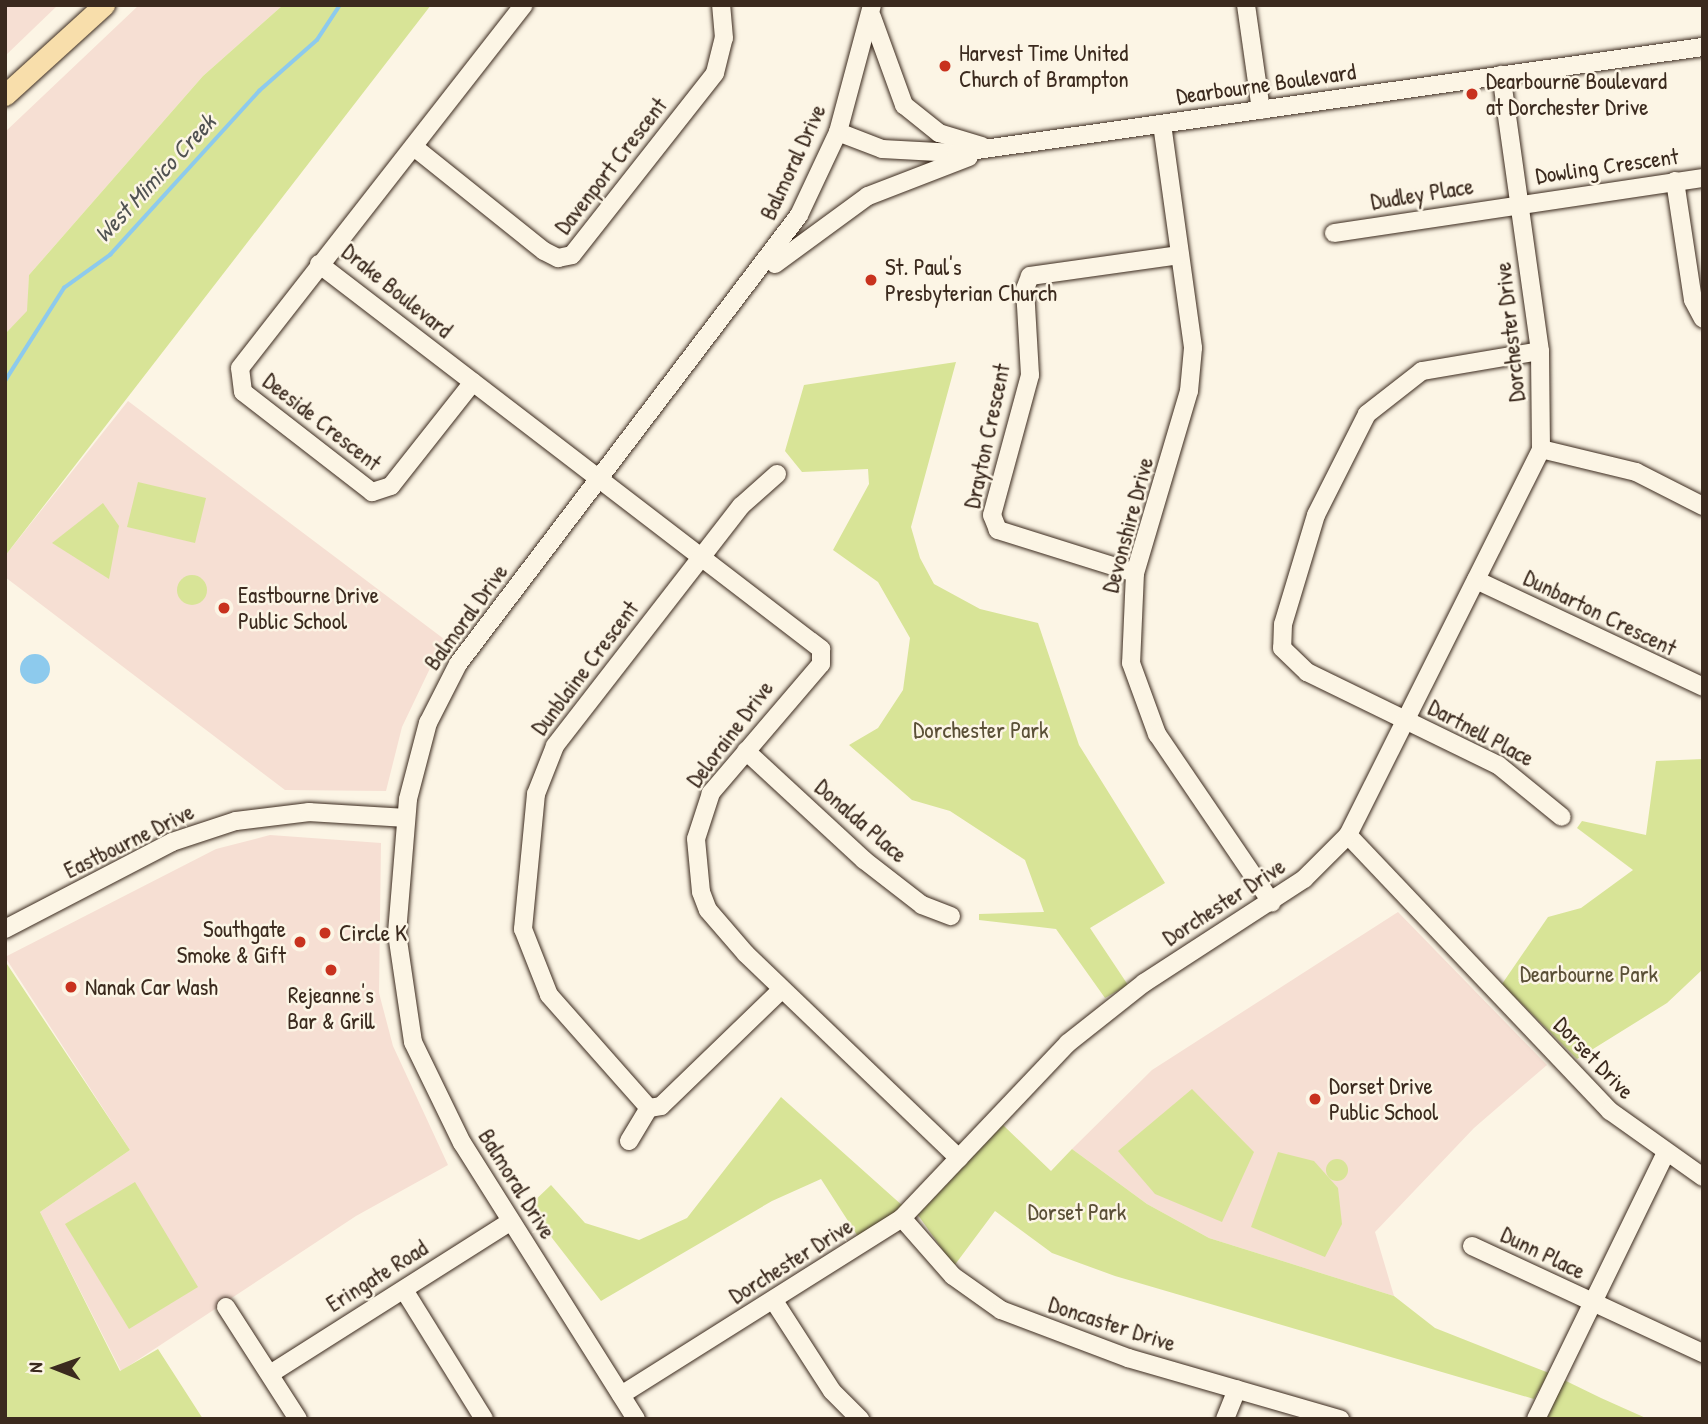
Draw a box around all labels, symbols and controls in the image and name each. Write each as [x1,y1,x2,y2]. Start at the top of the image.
place label: Harvest Time United Church of Brampton [959,39,1129,93]
marker: Harvest Time United Church of Brampton [937,58,953,74]
street label: Dearbourne Boulevard [1174,58,1358,110]
place label: Dearbourne Boulevard at Dorchester Drive [1486,67,1667,121]
marker: Dearbourne Boulevard at Dorchester Drive [1464,86,1480,102]
street label: Davenport Crescent [549,92,673,240]
street label: Balmoral Drive [754,100,832,224]
water label: West Mimico Creek [88,108,222,248]
street label: Dowling Crescent [1534,142,1680,190]
street label: Dudley Place [1369,172,1475,216]
street label: Drake Boulevard [336,238,458,344]
place label: St. Paul's Presbyterian Church [885,253,1057,307]
street label: Dorchester Drive [1489,261,1531,403]
marker: St. Paul's Presbyterian Church [863,272,879,288]
street label: Drayton Crescent [958,361,1016,511]
street label: Deeside Crescent [257,367,387,477]
street label: Devonshire Drive [1097,454,1159,596]
street label: Balmoral Drive [418,559,514,675]
street label: Dunbarton Crescent [1519,564,1681,662]
place label: Eastbourne Drive Public School [238,581,379,635]
street label: Dunblaine Crescent [526,595,644,741]
marker: Eastbourne Drive Public School [216,600,232,616]
street label: Deloraine Drive [681,675,779,793]
street label: Dartnell Place [1423,694,1539,772]
park label: Dorchester Park [913,716,1049,744]
street label: Donalda Place [809,773,913,869]
street label: Eastbourne Drive [60,798,198,884]
street label: Dorchester Drive [1158,852,1290,952]
place label: Southgate Smoke & Gift [177,915,286,969]
place label: Circle K [339,919,407,947]
marker: Circle K [317,925,333,941]
marker: Southgate Smoke & Gift [292,934,308,950]
park label: Dearbourne Park [1520,960,1658,988]
marker: Rejeanne's Bar & Grill [323,962,339,978]
place label: Nanak Car Wash [85,973,218,1001]
marker: Nanak Car Wash [63,979,79,995]
place label: Rejeanne's Bar & Grill [287,981,375,1035]
street label: Dorset Drive [1548,1011,1640,1105]
place label: Dorset Drive Public School [1329,1072,1438,1126]
marker: Dorset Drive Public School [1307,1091,1323,1107]
street label: Balmoral Drive [472,1124,562,1244]
park label: Dorset Park [1028,1198,1126,1226]
street label: Dorchester Drive [724,1212,858,1310]
street label: Dunn Place [1496,1221,1590,1285]
street label: Eringate Road [321,1234,433,1318]
street label: Doncaster Drive [1045,1290,1179,1358]
north arrow [21,1333,91,1403]
text: N [22,1362,48,1373]

